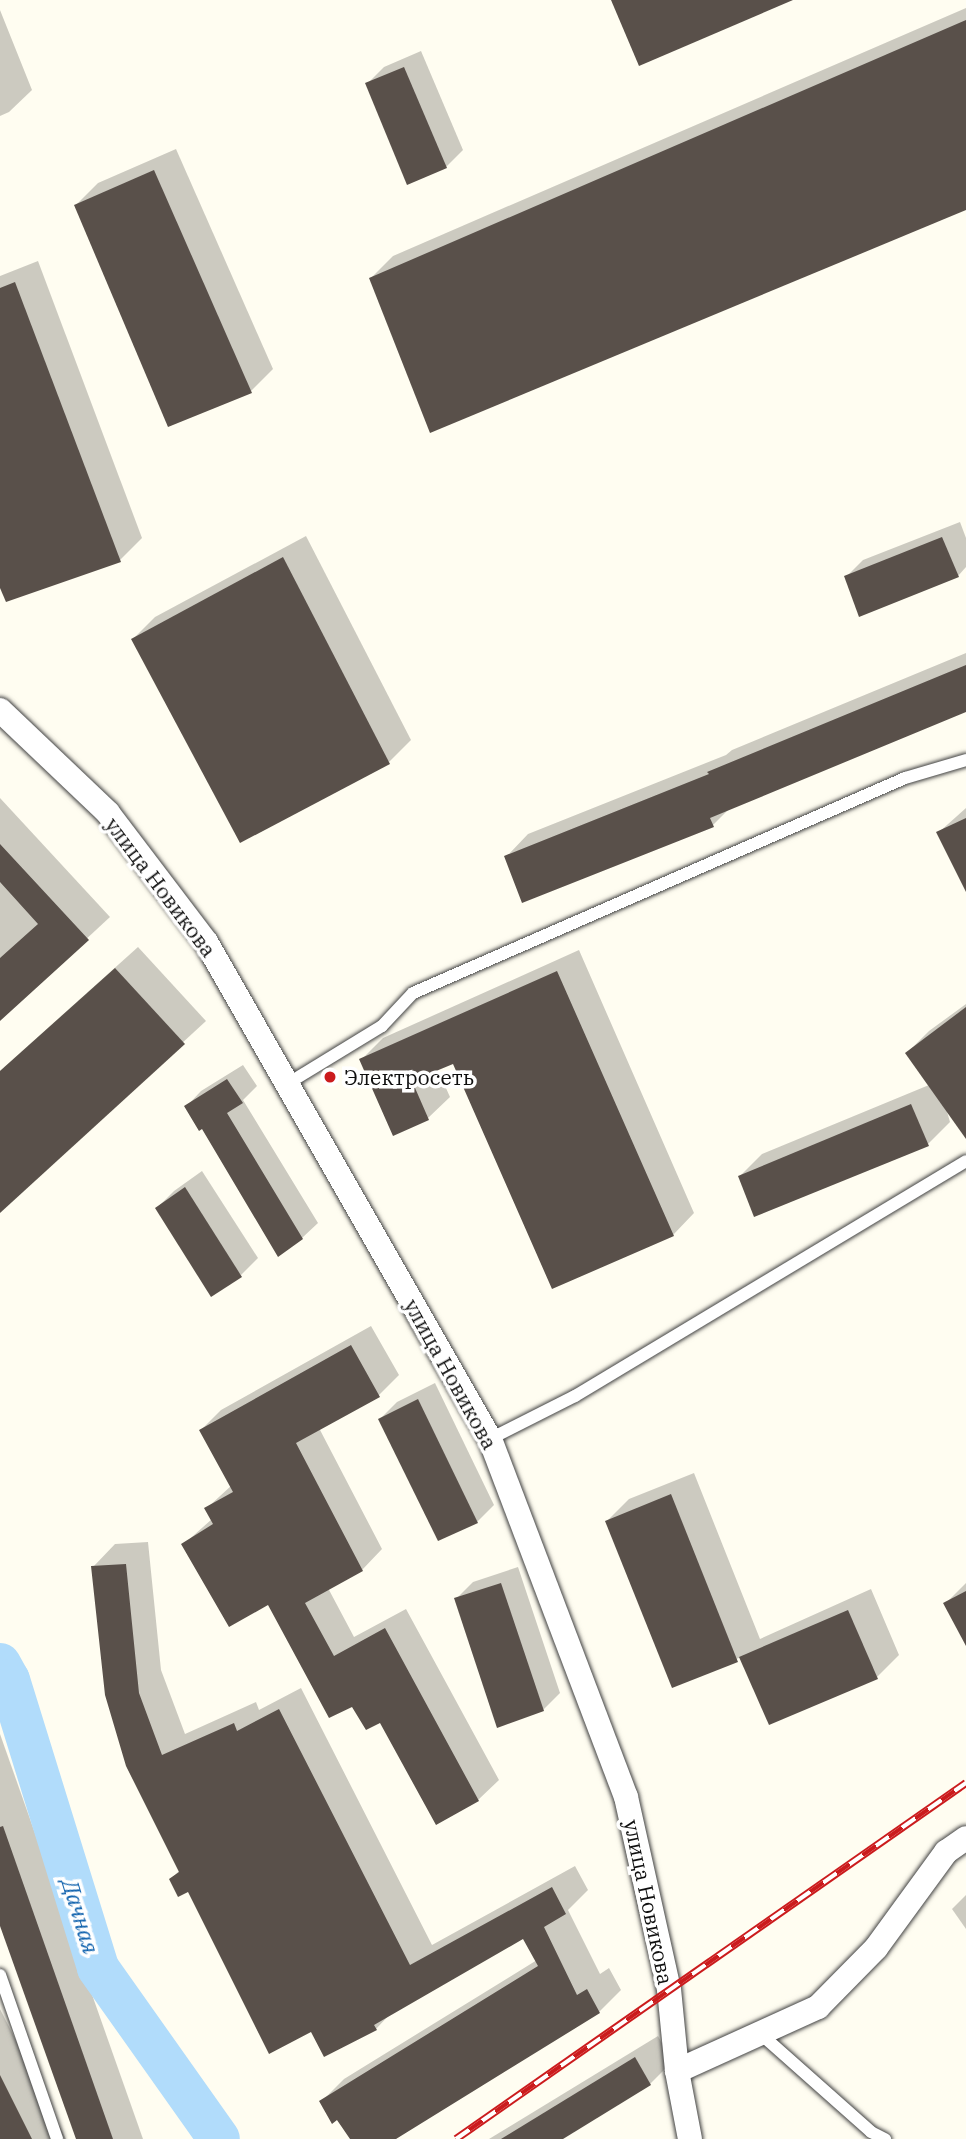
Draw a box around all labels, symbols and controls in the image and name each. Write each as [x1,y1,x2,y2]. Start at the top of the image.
street label: улица Новикова [100,812,222,962]
place label: Электросеть [344,1064,474,1090]
marker: Электросеть [322,1069,338,1085]
street label: улица Новикова [399,1294,503,1454]
street label: улица Новикова [619,1817,679,1987]
water label: Дачная [57,1875,105,1957]

